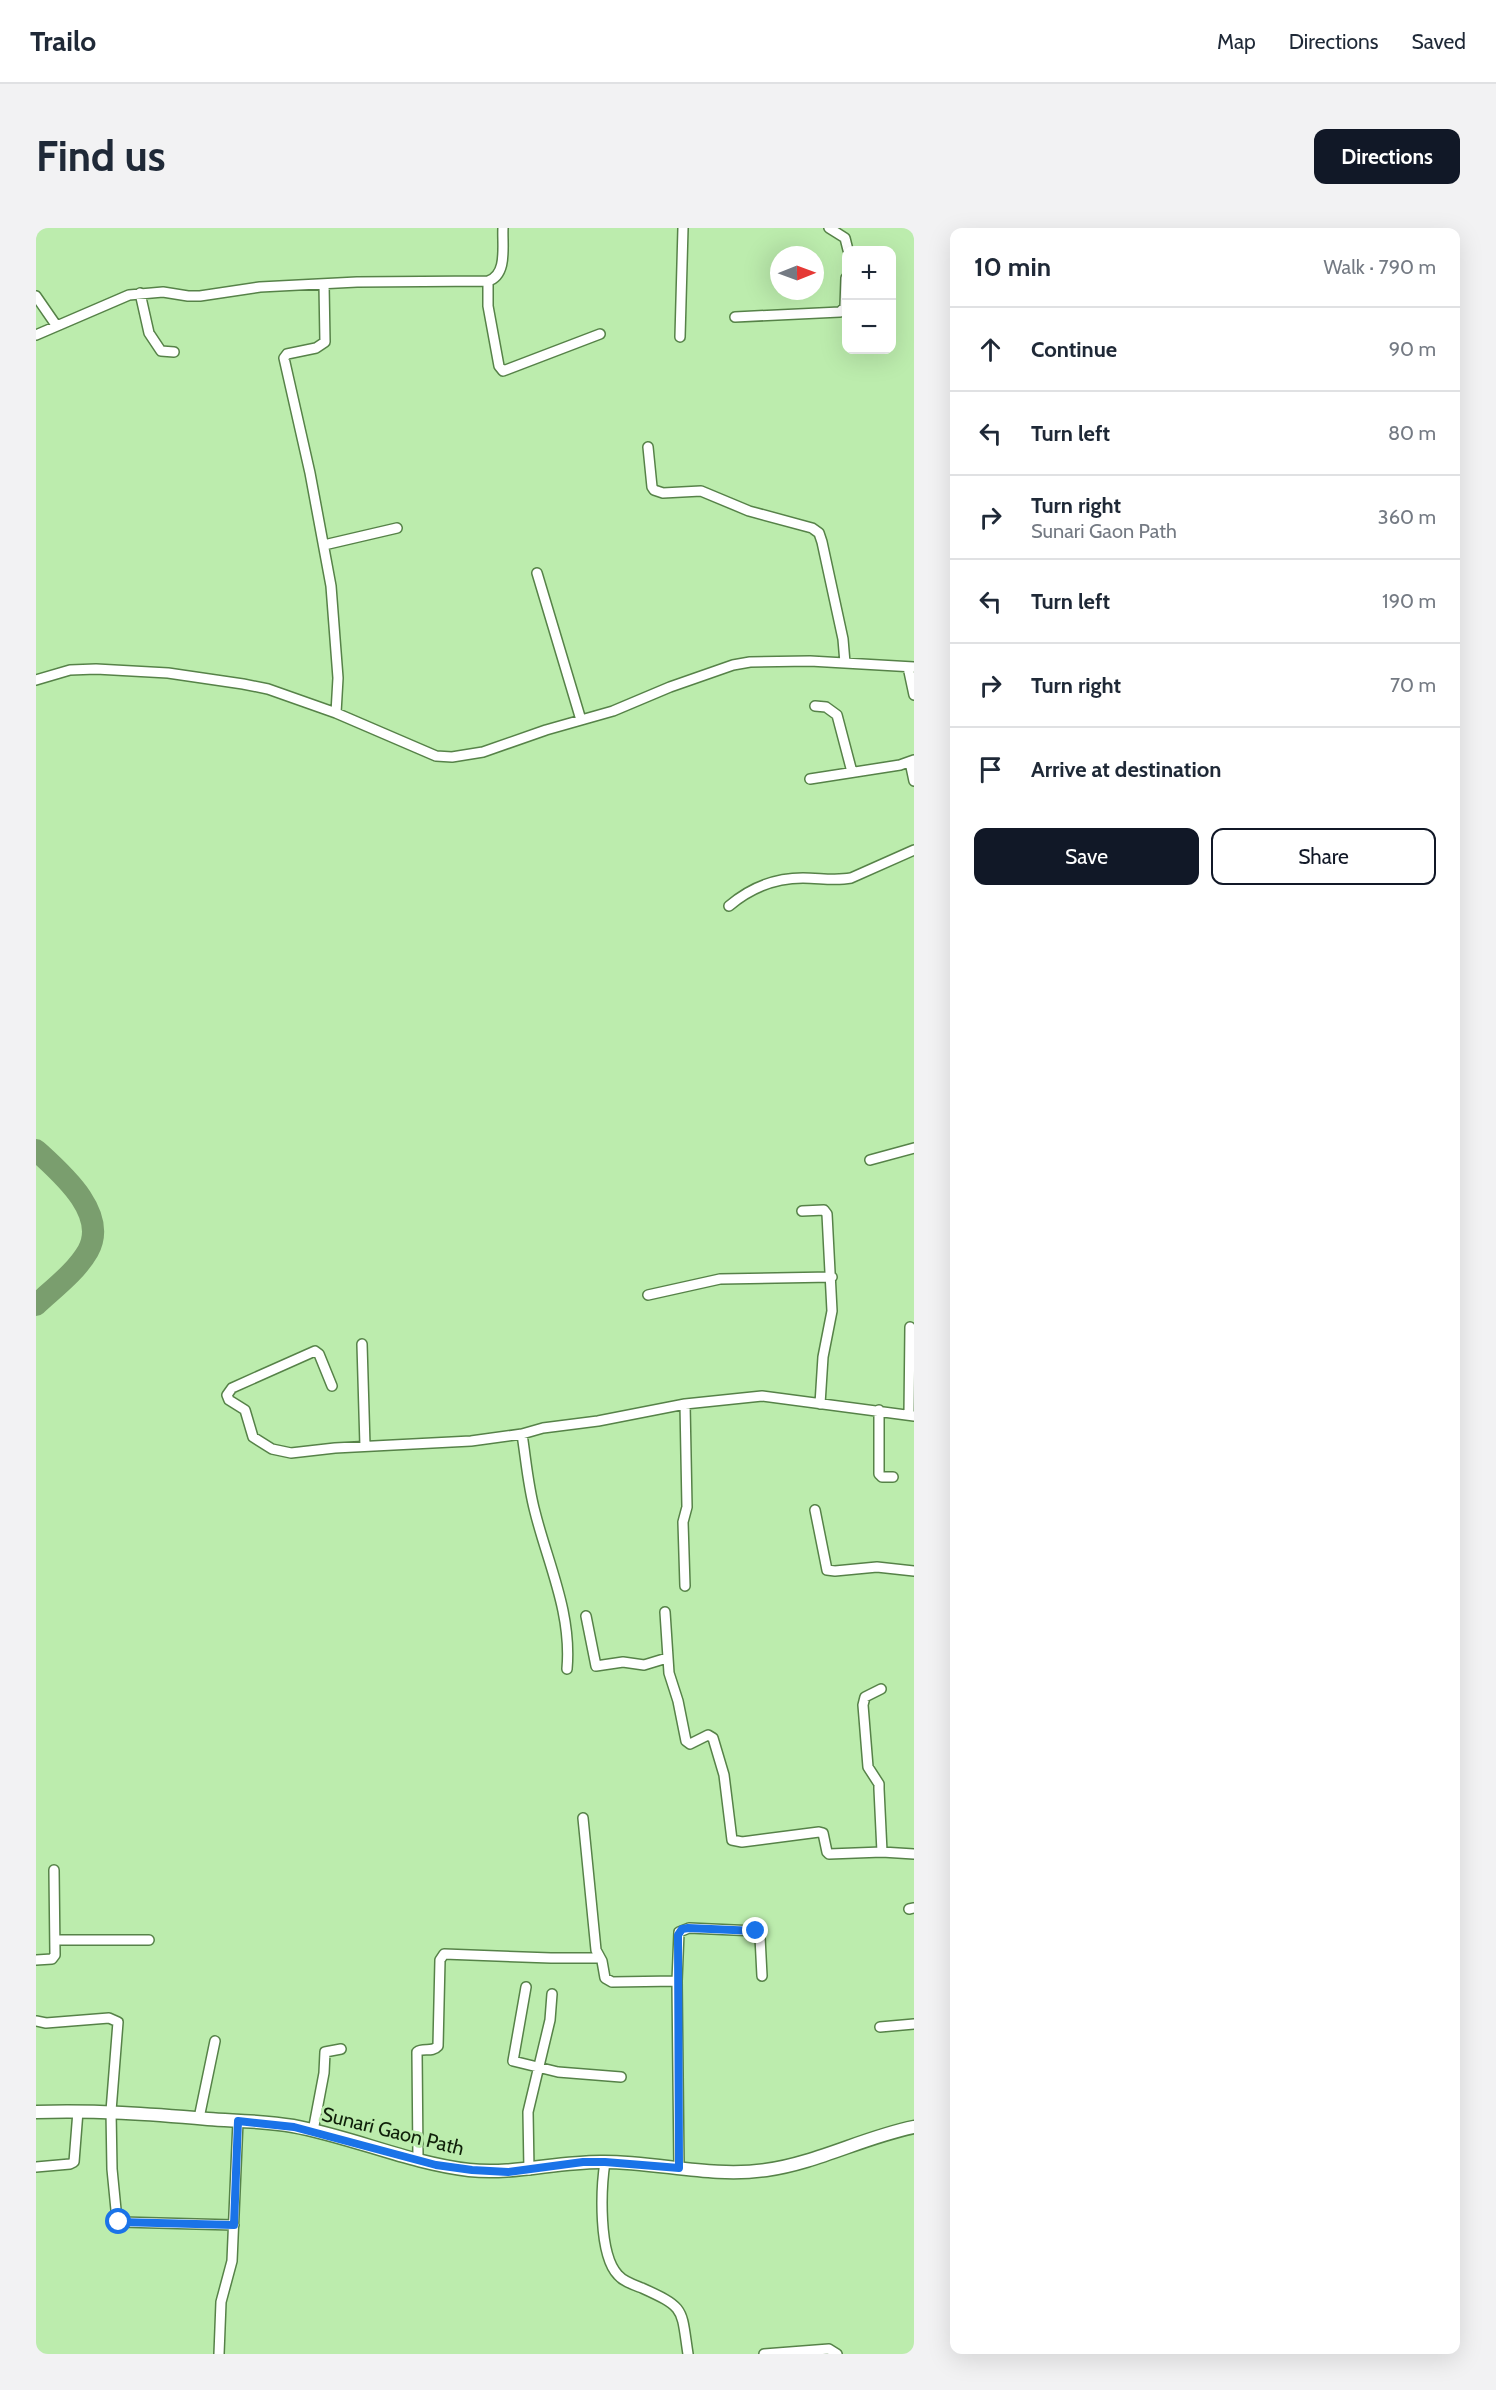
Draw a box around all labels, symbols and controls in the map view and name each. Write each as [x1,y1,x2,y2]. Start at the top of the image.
text: Trailo [30,24,96,58]
text: Map [1217,29,1256,54]
text: Directions [1289,29,1378,54]
text: Saved [1411,29,1466,54]
button: Directions [1314,129,1460,184]
text: Find us [36,130,165,182]
north arrow [770,246,824,300]
map controls [842,246,896,354]
button: + [842,246,896,300]
text: 10 min [974,251,1051,283]
text: Walk · 790 m [1323,255,1436,279]
button: − [842,300,896,354]
icon: ahead [974,333,1007,366]
text: Continue [1031,336,1117,363]
text: 90 m [1389,337,1436,361]
icon: left [974,417,1007,450]
text: Turn left [1031,420,1110,447]
text: 80 m [1388,421,1436,445]
text: Turn right [1031,492,1121,519]
icon: right [974,501,1007,534]
text: 360 m [1378,505,1436,529]
text: Sunari Gaon Path [1031,519,1177,543]
icon: left [974,585,1007,618]
text: Turn left [1031,588,1110,615]
text: 190 m [1382,589,1436,613]
icon: right [974,669,1007,702]
text: Turn right [1031,672,1121,699]
text: 70 m [1390,673,1436,697]
icon: arrive [974,753,1007,786]
text: Arrive at destination [1031,756,1221,783]
button: Save [974,828,1199,885]
button: Share [1211,828,1436,885]
route end [742,1917,768,1943]
street label: Sunari Gaon Path [319,2102,467,2160]
route start [105,2208,131,2234]

